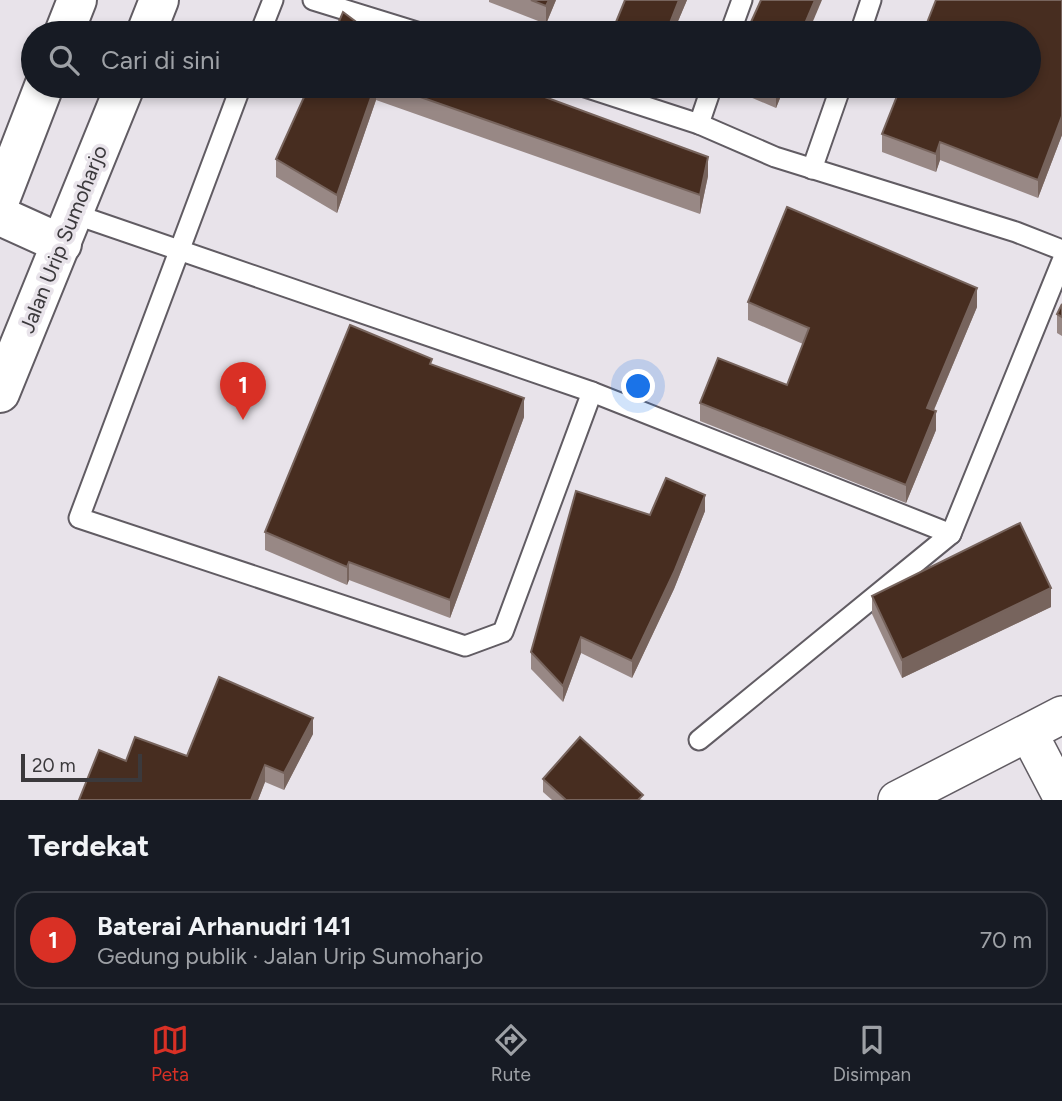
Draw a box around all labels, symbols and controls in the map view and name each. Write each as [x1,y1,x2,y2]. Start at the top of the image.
search box [21,21,1041,98]
icon: search [45,41,83,79]
text: Cari di sini [101,44,221,76]
street label: Jalan Urip Sumoharjo [14,142,112,336]
pin: 1 [220,362,266,420]
your location [621,369,655,403]
scale bar [21,751,142,783]
text: 20 m [32,754,76,777]
text: Terdekat [28,827,149,864]
text: Baterai Arhanudri 141 [97,910,351,942]
text: 1 [48,926,58,954]
text: 70 m [980,926,1032,954]
text: Gedung publik · Jalan Urip Sumoharjo [97,942,483,970]
tab: Peta [151,1021,189,1086]
tab: Rute [491,1021,531,1086]
tab: Disimpan [833,1021,911,1086]

